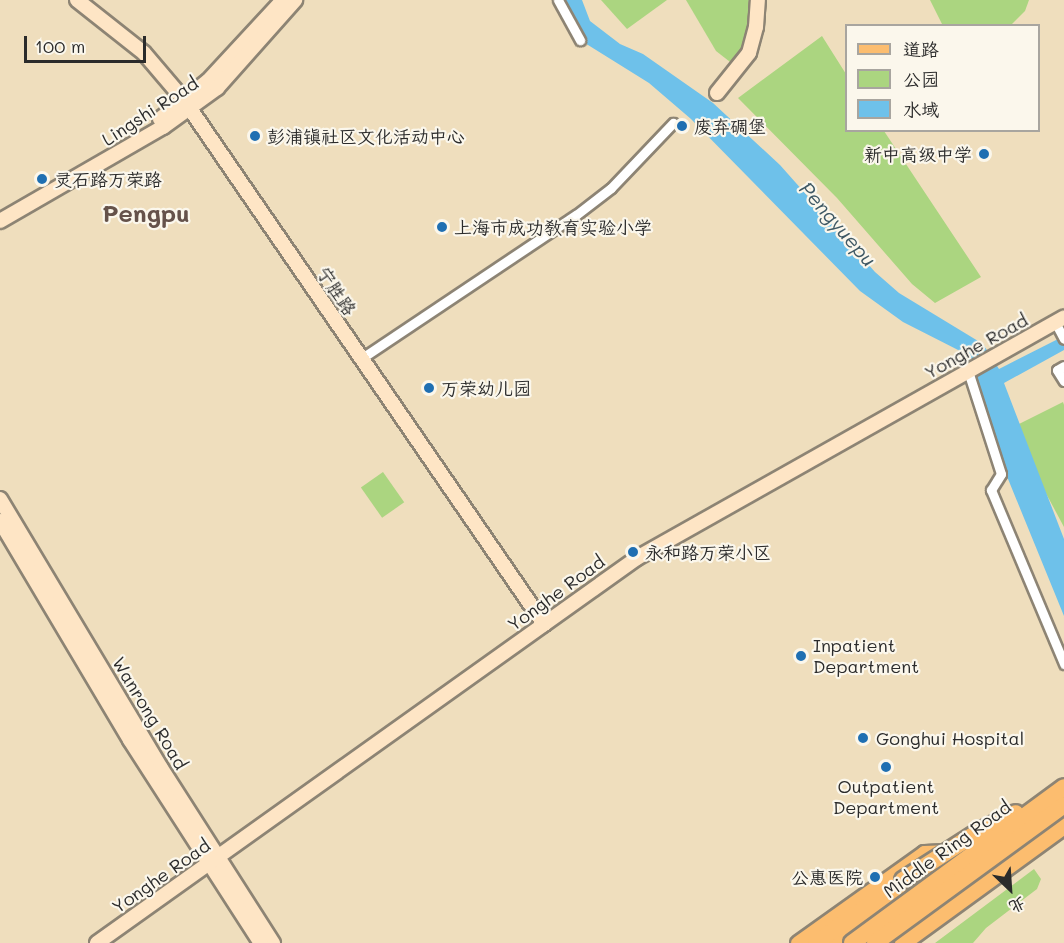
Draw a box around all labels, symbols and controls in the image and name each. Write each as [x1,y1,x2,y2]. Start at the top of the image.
scale bar [27,24,148,62]
legend [845,24,1040,132]
text: 100 m [35,34,85,58]
text: 道路 [903,37,939,61]
text: 公园 [903,67,939,91]
street label: Lingshi Road [98,72,202,150]
text: 水域 [903,97,939,121]
place label: 废弃碉堡 [694,115,766,137]
marker: 废弃碉堡 [675,119,689,133]
place label: 彭浦镇社区文化活动中心 [267,125,465,147]
marker: 彭浦镇社区文化活动中心 [248,129,262,143]
place label: 新中高级中学 [864,143,972,165]
marker: 新中高级中学 [977,147,991,161]
place label: 灵石路万荣路 [54,168,162,190]
marker: 灵石路万荣路 [35,172,49,186]
water label: Pengyuepu [795,177,881,271]
district label: Pengpu [102,199,190,227]
place label: 上海市成功教育实验小学 [454,216,652,238]
marker: 上海市成功教育实验小学 [435,220,449,234]
street label: 宁胜路 [313,263,361,319]
street label: Yonghe Road [921,309,1031,383]
place label: 万荣幼儿园 [441,377,531,399]
marker: 万荣幼儿园 [422,381,436,395]
place label: 永和路万荣小区 [645,541,771,563]
marker: 永和路万荣小区 [626,545,640,559]
street label: Yonghe Road [503,551,609,635]
place label: Inpatient Department [813,635,919,678]
marker: Inpatient Department [794,649,808,663]
street label: Wanrong Road [108,653,192,773]
place label: Gonghui Hospital [876,727,1024,749]
marker: Gonghui Hospital [854,729,872,747]
marker: Outpatient Department [879,760,893,774]
place label: Outpatient Department [833,776,939,818]
street label: Middle Ring Road [879,796,1015,902]
street label: Yonghe Road [108,834,214,918]
north arrow [980,859,1040,919]
place label: 公惠医院 [791,866,863,888]
marker: 公惠医院 [868,870,882,884]
text: 北 [1006,893,1030,919]

